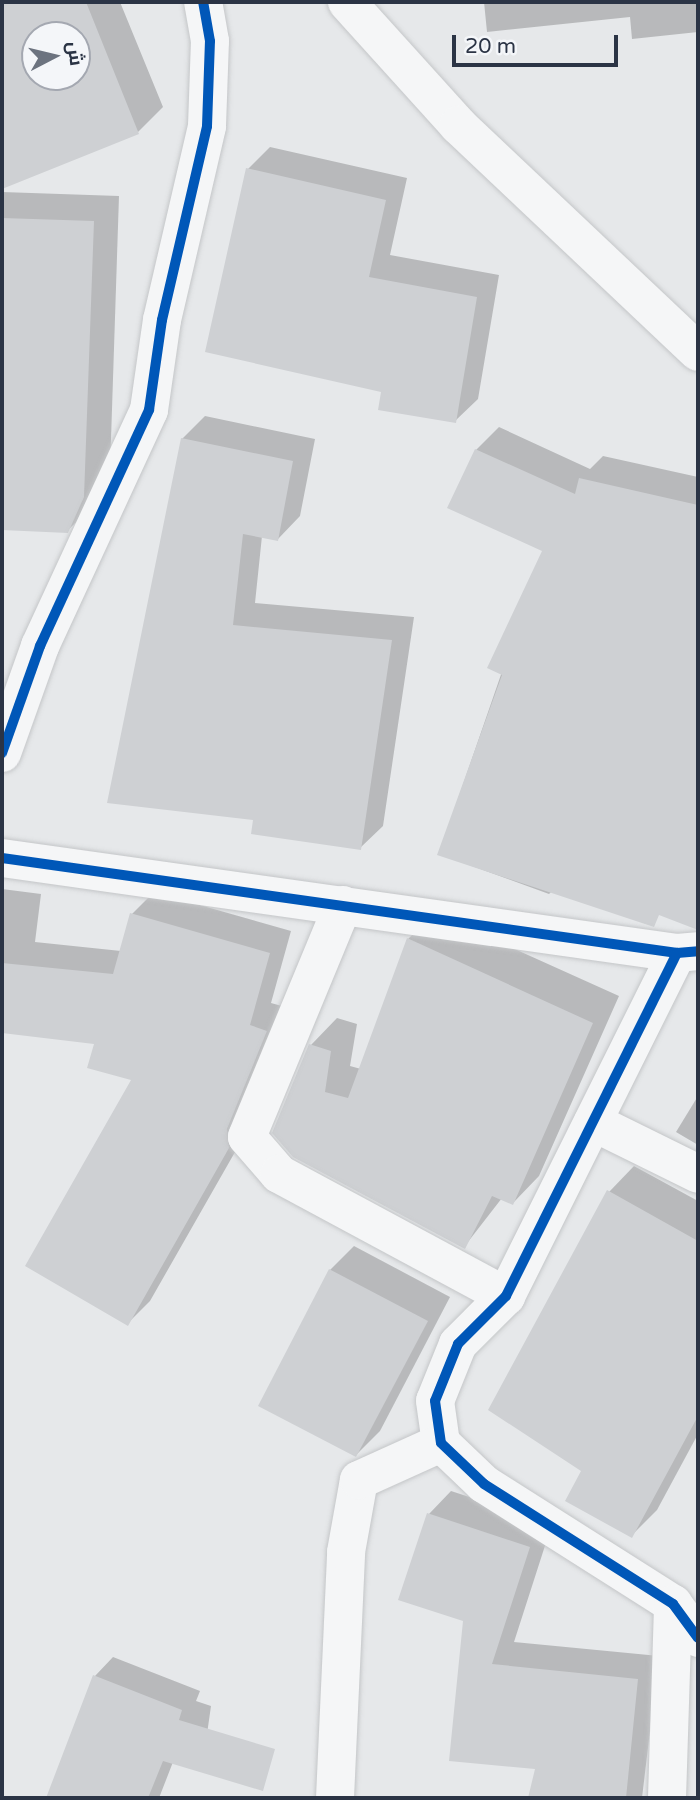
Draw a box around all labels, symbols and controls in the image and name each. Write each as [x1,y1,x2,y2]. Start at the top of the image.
north arrow [21,21,91,91]
scale bar [455,21,621,65]
text: 20 m [465,34,516,59]
text: ش [62,40,87,67]

